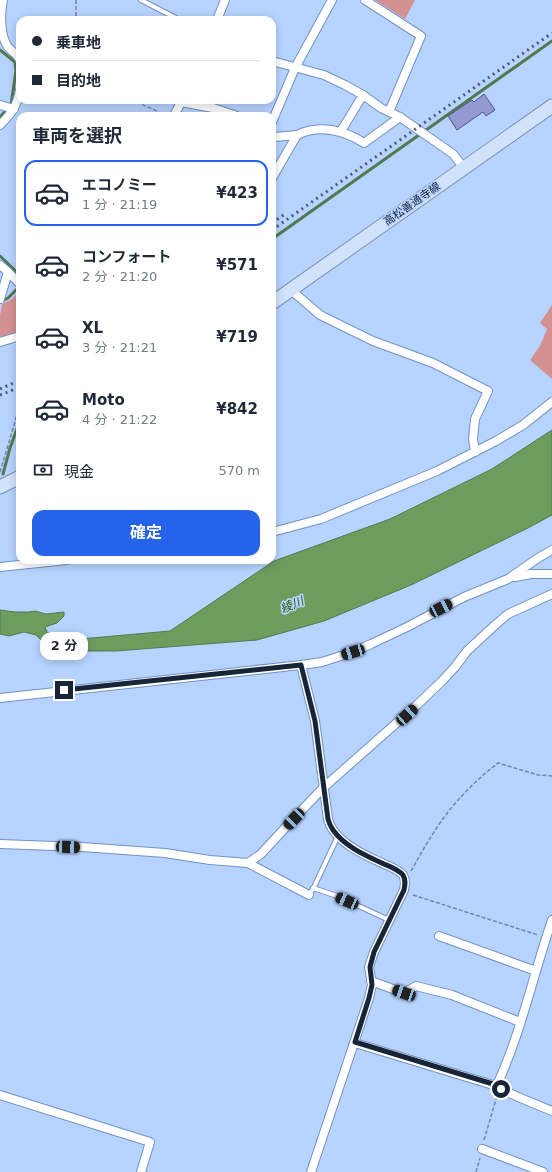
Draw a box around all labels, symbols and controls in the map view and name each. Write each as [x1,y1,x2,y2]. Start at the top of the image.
text: 乗車地 [56,34,101,52]
text: 目的地 [56,72,101,90]
text: 車両を選択 [32,125,122,146]
icon: car [34,175,70,211]
text: エコノミー [82,176,157,194]
street label: 高松善通寺線 [381,180,443,228]
text: ¥423 [216,184,258,202]
text: 1 分 · 21:19 [82,197,157,212]
icon: car [34,247,70,283]
text: コンフォート [82,248,172,266]
text: ¥571 [216,256,258,274]
text: 2 分 · 21:20 [82,269,157,284]
icon: car [34,319,70,355]
text: XL [82,319,103,337]
text: ¥719 [216,328,258,346]
text: 3 分 · 21:21 [82,340,157,355]
icon: car [34,391,70,427]
text: Moto [82,391,125,409]
text: ¥842 [216,400,258,418]
text: 4 分 · 21:22 [82,412,157,427]
icon: cash [32,459,54,481]
text: 現金 [64,463,94,481]
text: 570 m [218,463,260,478]
button: 確定 [32,510,260,556]
water label: 綾川 [278,593,308,616]
car [428,597,454,619]
callout: 2 分 [40,632,88,660]
text: 2 分 [51,638,77,653]
car [340,643,366,661]
route end [55,681,73,699]
car [394,703,420,727]
car [281,806,307,832]
car [56,841,80,853]
car [334,891,360,911]
car [391,983,417,1003]
route start [492,1080,510,1098]

